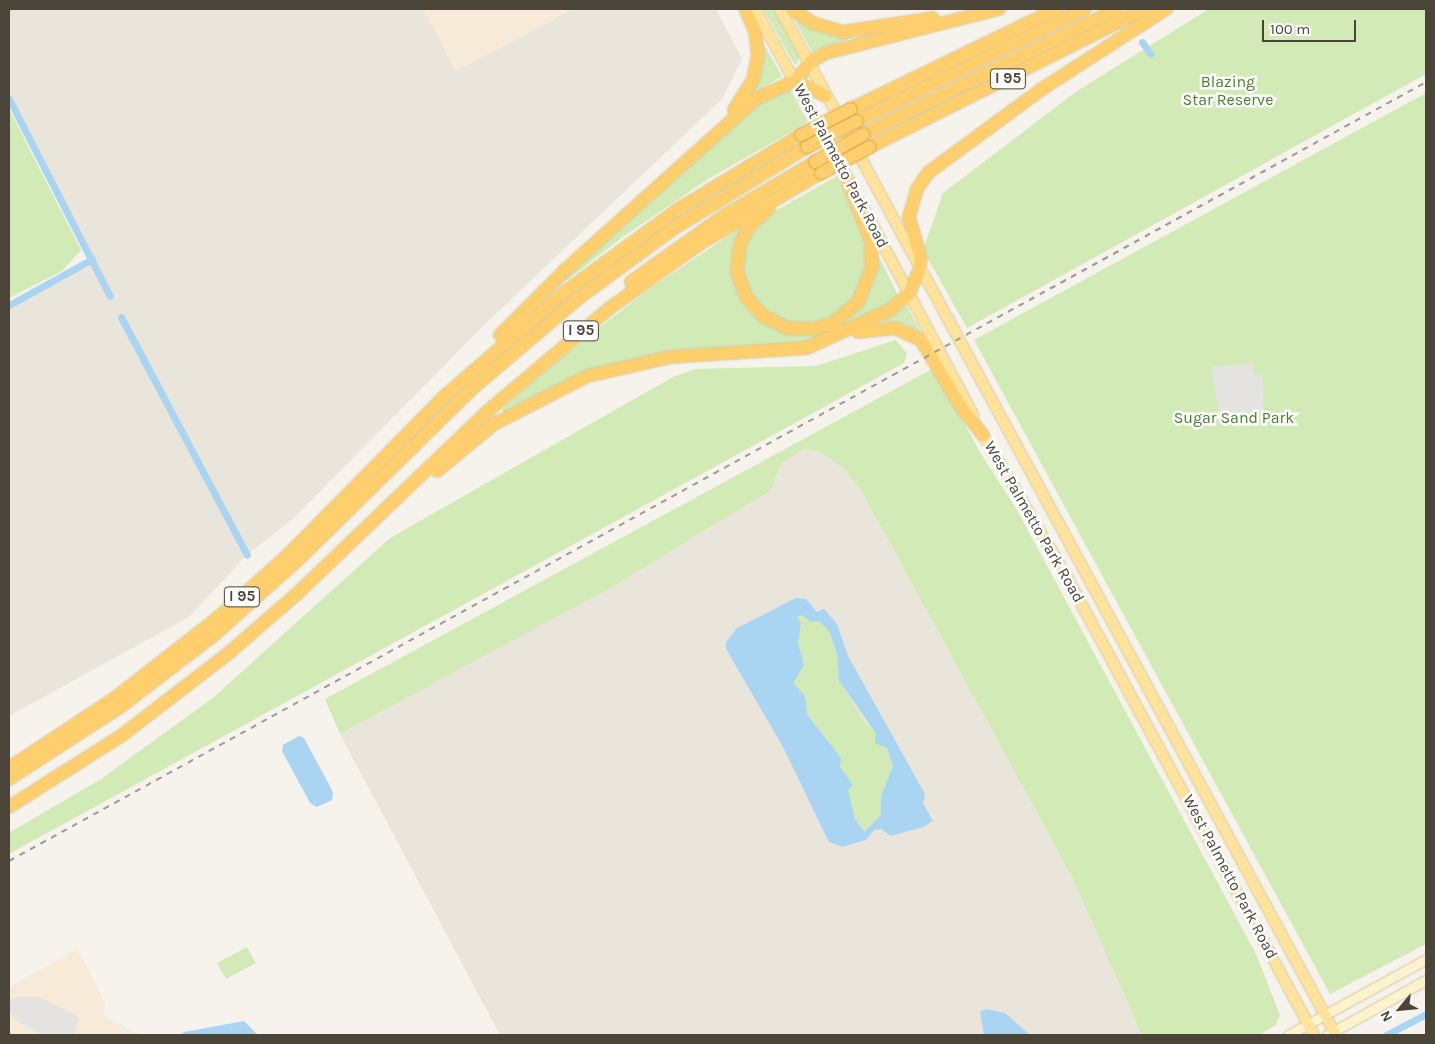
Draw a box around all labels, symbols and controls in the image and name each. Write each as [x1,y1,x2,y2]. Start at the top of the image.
scale bar [1265,10,1359,42]
text: 100 m [1270,20,1310,38]
road number: I 95 [989,66,1027,92]
park label: Blazing Star Reserve [1183,72,1273,110]
street label: West Palmetto Park Road [790,81,892,251]
road number: I 95 [562,318,600,344]
park label: Sugar Sand Park [1174,408,1294,428]
street label: West Palmetto Park Road [980,438,1088,606]
road number: I 95 [223,584,261,610]
street label: West Palmetto Park Road [1179,792,1281,962]
north arrow [1375,984,1425,1034]
text: N [1376,1008,1396,1025]

